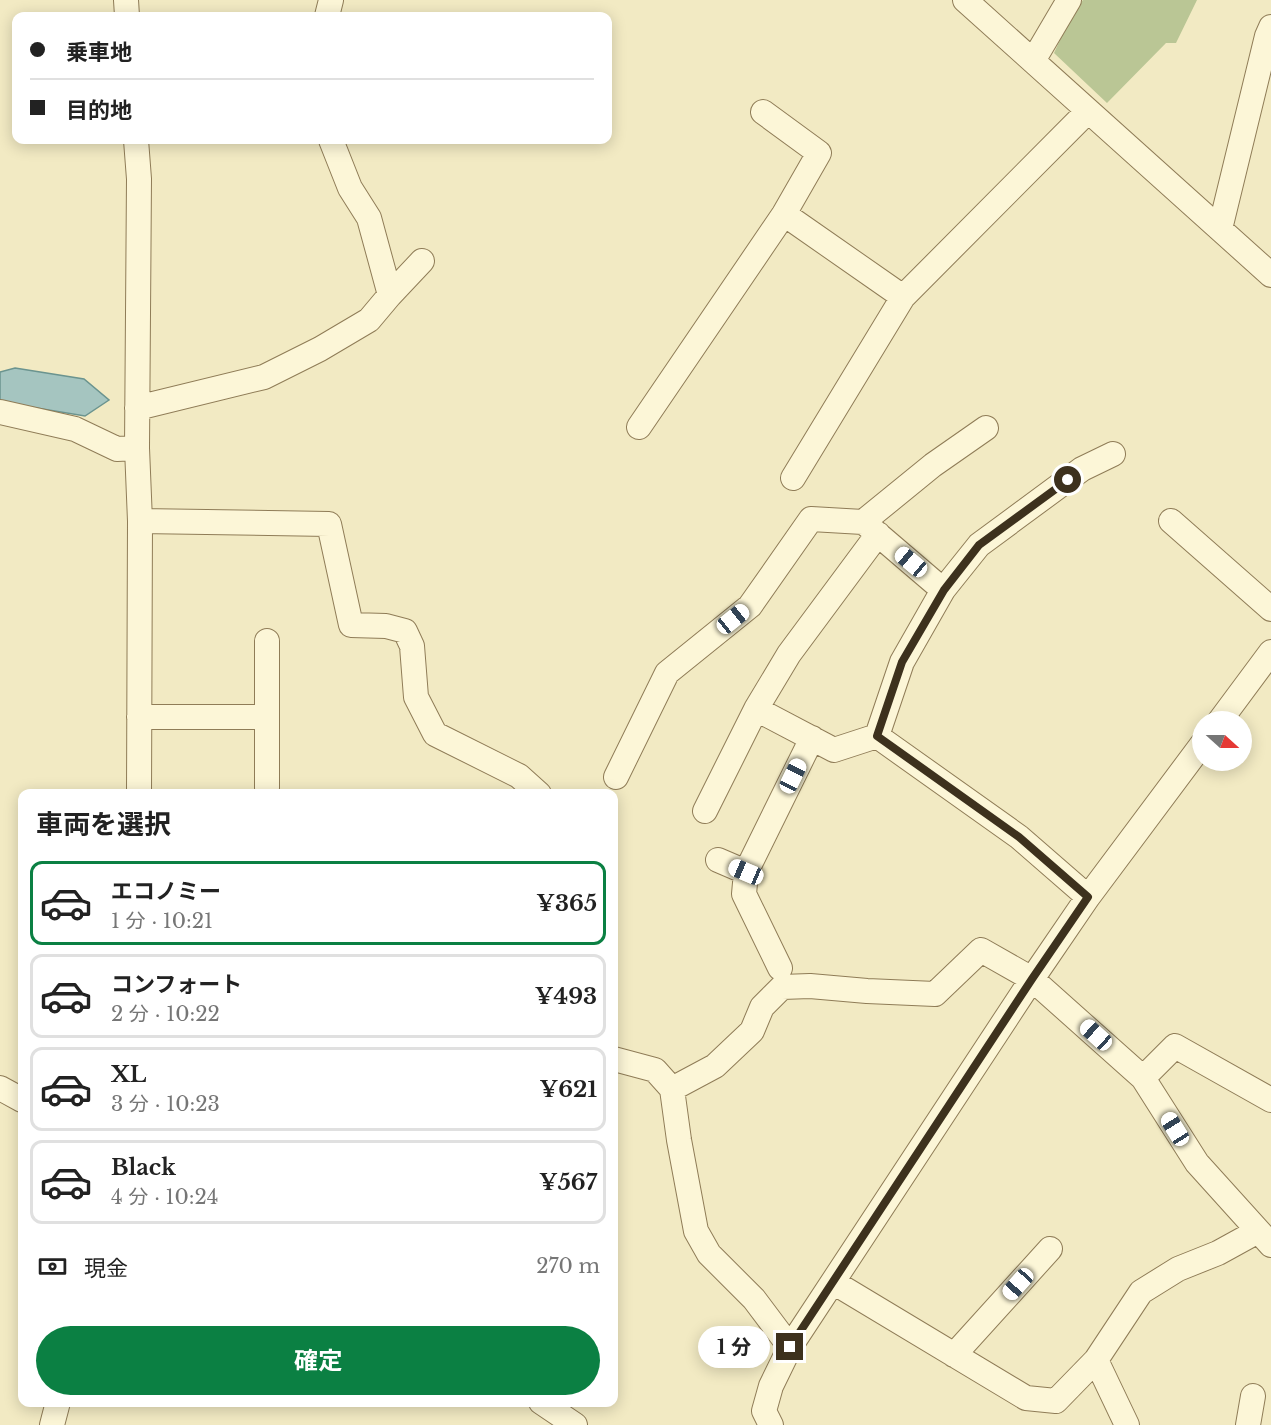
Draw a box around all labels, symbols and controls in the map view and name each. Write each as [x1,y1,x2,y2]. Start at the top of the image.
text: 乗車地 [66,39,132,66]
text: 目的地 [66,97,132,124]
route start [1054,466,1081,493]
car [891,544,931,580]
car [713,601,753,637]
north arrow [1192,711,1252,771]
map controls [1192,711,1252,771]
car [777,756,809,796]
text: 車両を選択 [36,808,171,841]
car [726,857,766,887]
icon: car [39,876,93,930]
text: エコノミー [111,878,221,905]
text: ¥365 [536,890,597,917]
text: 1 分 · 10:21 [111,909,213,933]
icon: car [39,969,93,1023]
text: コンフォート [111,971,242,998]
text: ¥493 [535,983,597,1010]
text: 2 分 · 10:22 [111,1002,220,1026]
car [1077,1016,1115,1054]
text: XL [111,1061,146,1088]
icon: car [39,1062,93,1116]
text: ¥621 [540,1076,597,1103]
text: 3 分 · 10:23 [111,1092,220,1116]
car [1158,1109,1192,1149]
text: Black [111,1154,176,1181]
icon: car [39,1155,93,1209]
text: ¥567 [539,1169,597,1196]
text: 4 分 · 10:24 [111,1185,219,1209]
icon: cash [36,1250,69,1283]
text: 270 m [536,1254,600,1278]
text: 現金 [84,1255,128,1282]
car [999,1265,1037,1303]
button: 確定 [36,1326,600,1395]
callout: 1 分 [697,1326,769,1368]
route end [776,1333,803,1360]
text: 1 分 [717,1335,751,1359]

